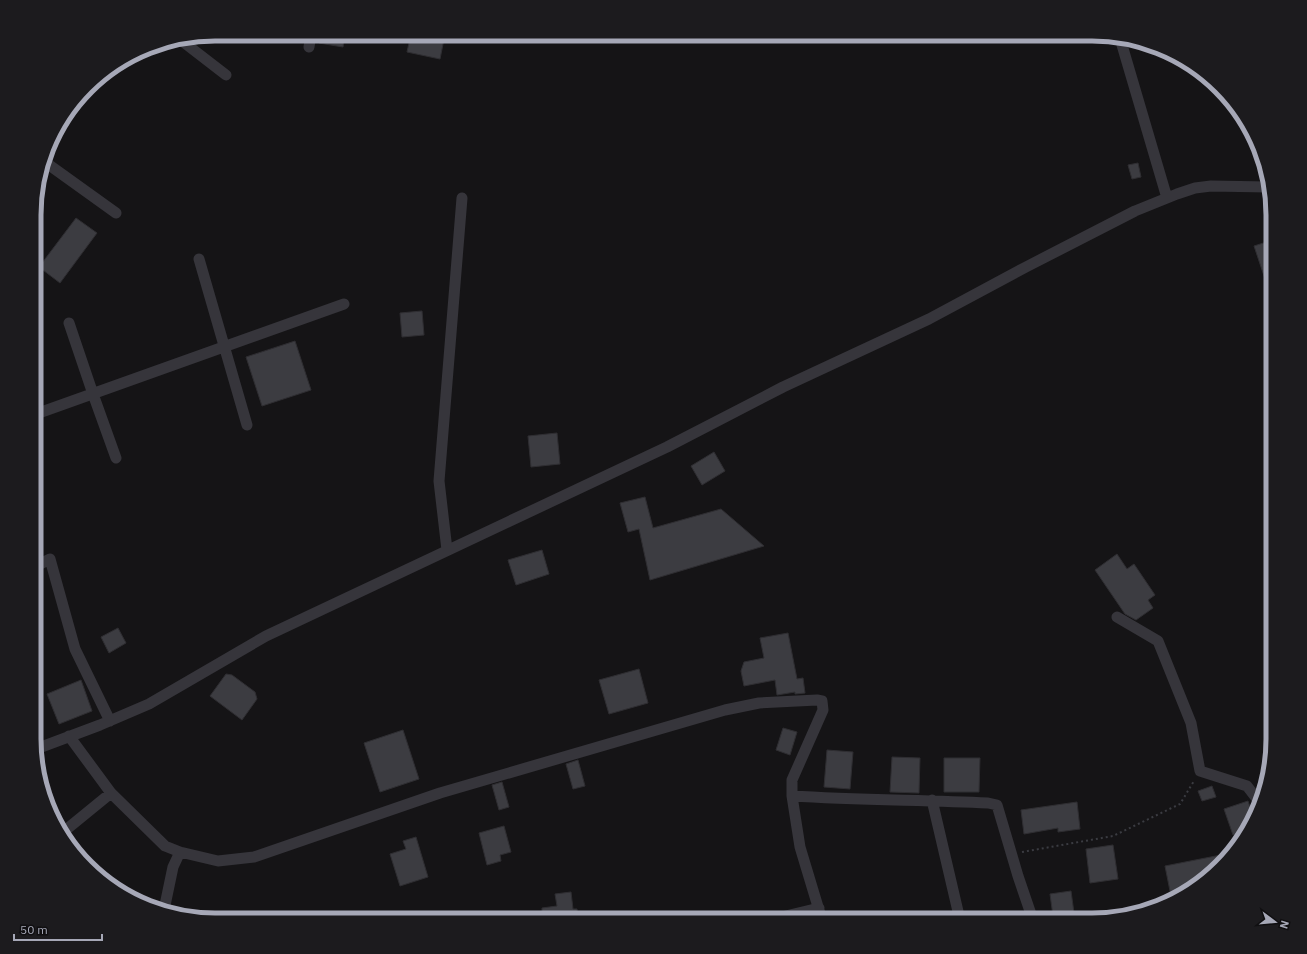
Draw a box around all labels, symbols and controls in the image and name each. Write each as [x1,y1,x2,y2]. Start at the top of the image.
north arrow [1255,902,1295,942]
scale bar [14,916,102,942]
text: N [1277,919,1292,931]
text: 50 m [20,922,48,937]

